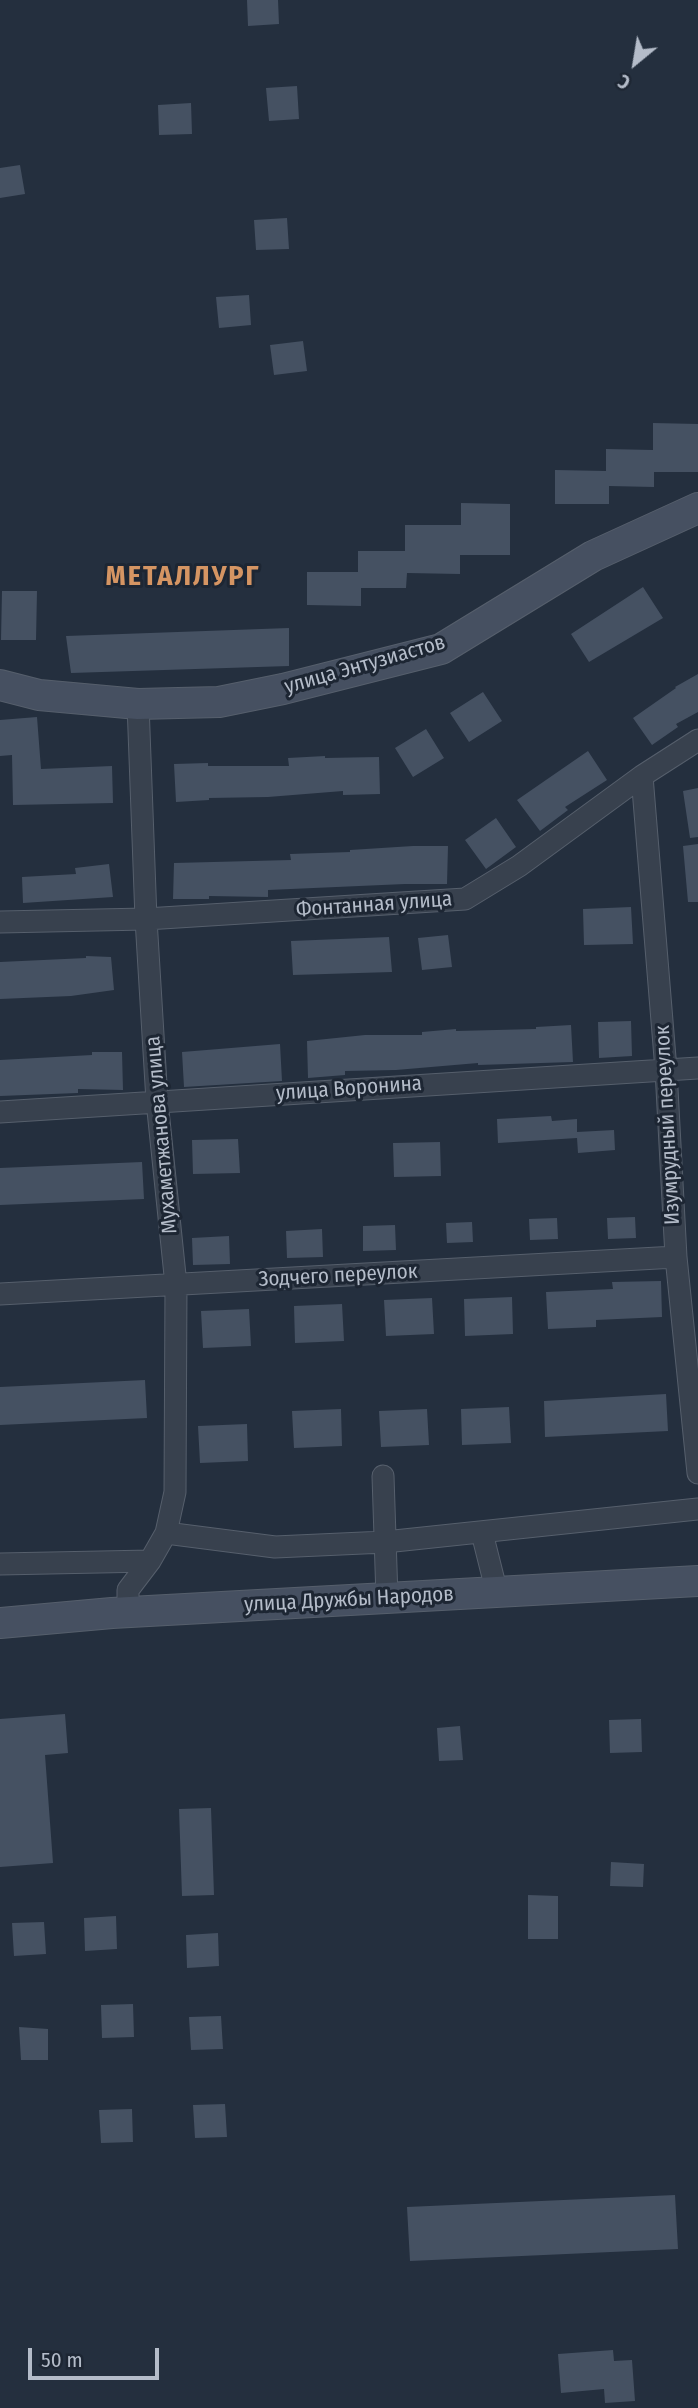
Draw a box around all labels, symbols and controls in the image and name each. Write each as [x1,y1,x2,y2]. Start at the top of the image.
north arrow [600,28,670,98]
text: С [614,69,634,94]
district label: МЕТАЛЛУРГ [107,560,259,594]
street label: улица Энтузиастов [282,630,448,700]
street label: Фонтанная улица [295,887,453,923]
street label: Изумрудный переулок [650,1025,686,1225]
street label: Мухаметжанова улица [141,1035,183,1235]
street label: улица Воронина [275,1071,423,1107]
street label: Зодчего переулок [258,1259,418,1293]
street label: улица Дружбы Народов [243,1582,455,1618]
scale bar [32,2334,163,2378]
text: 50 m [41,2347,83,2373]

